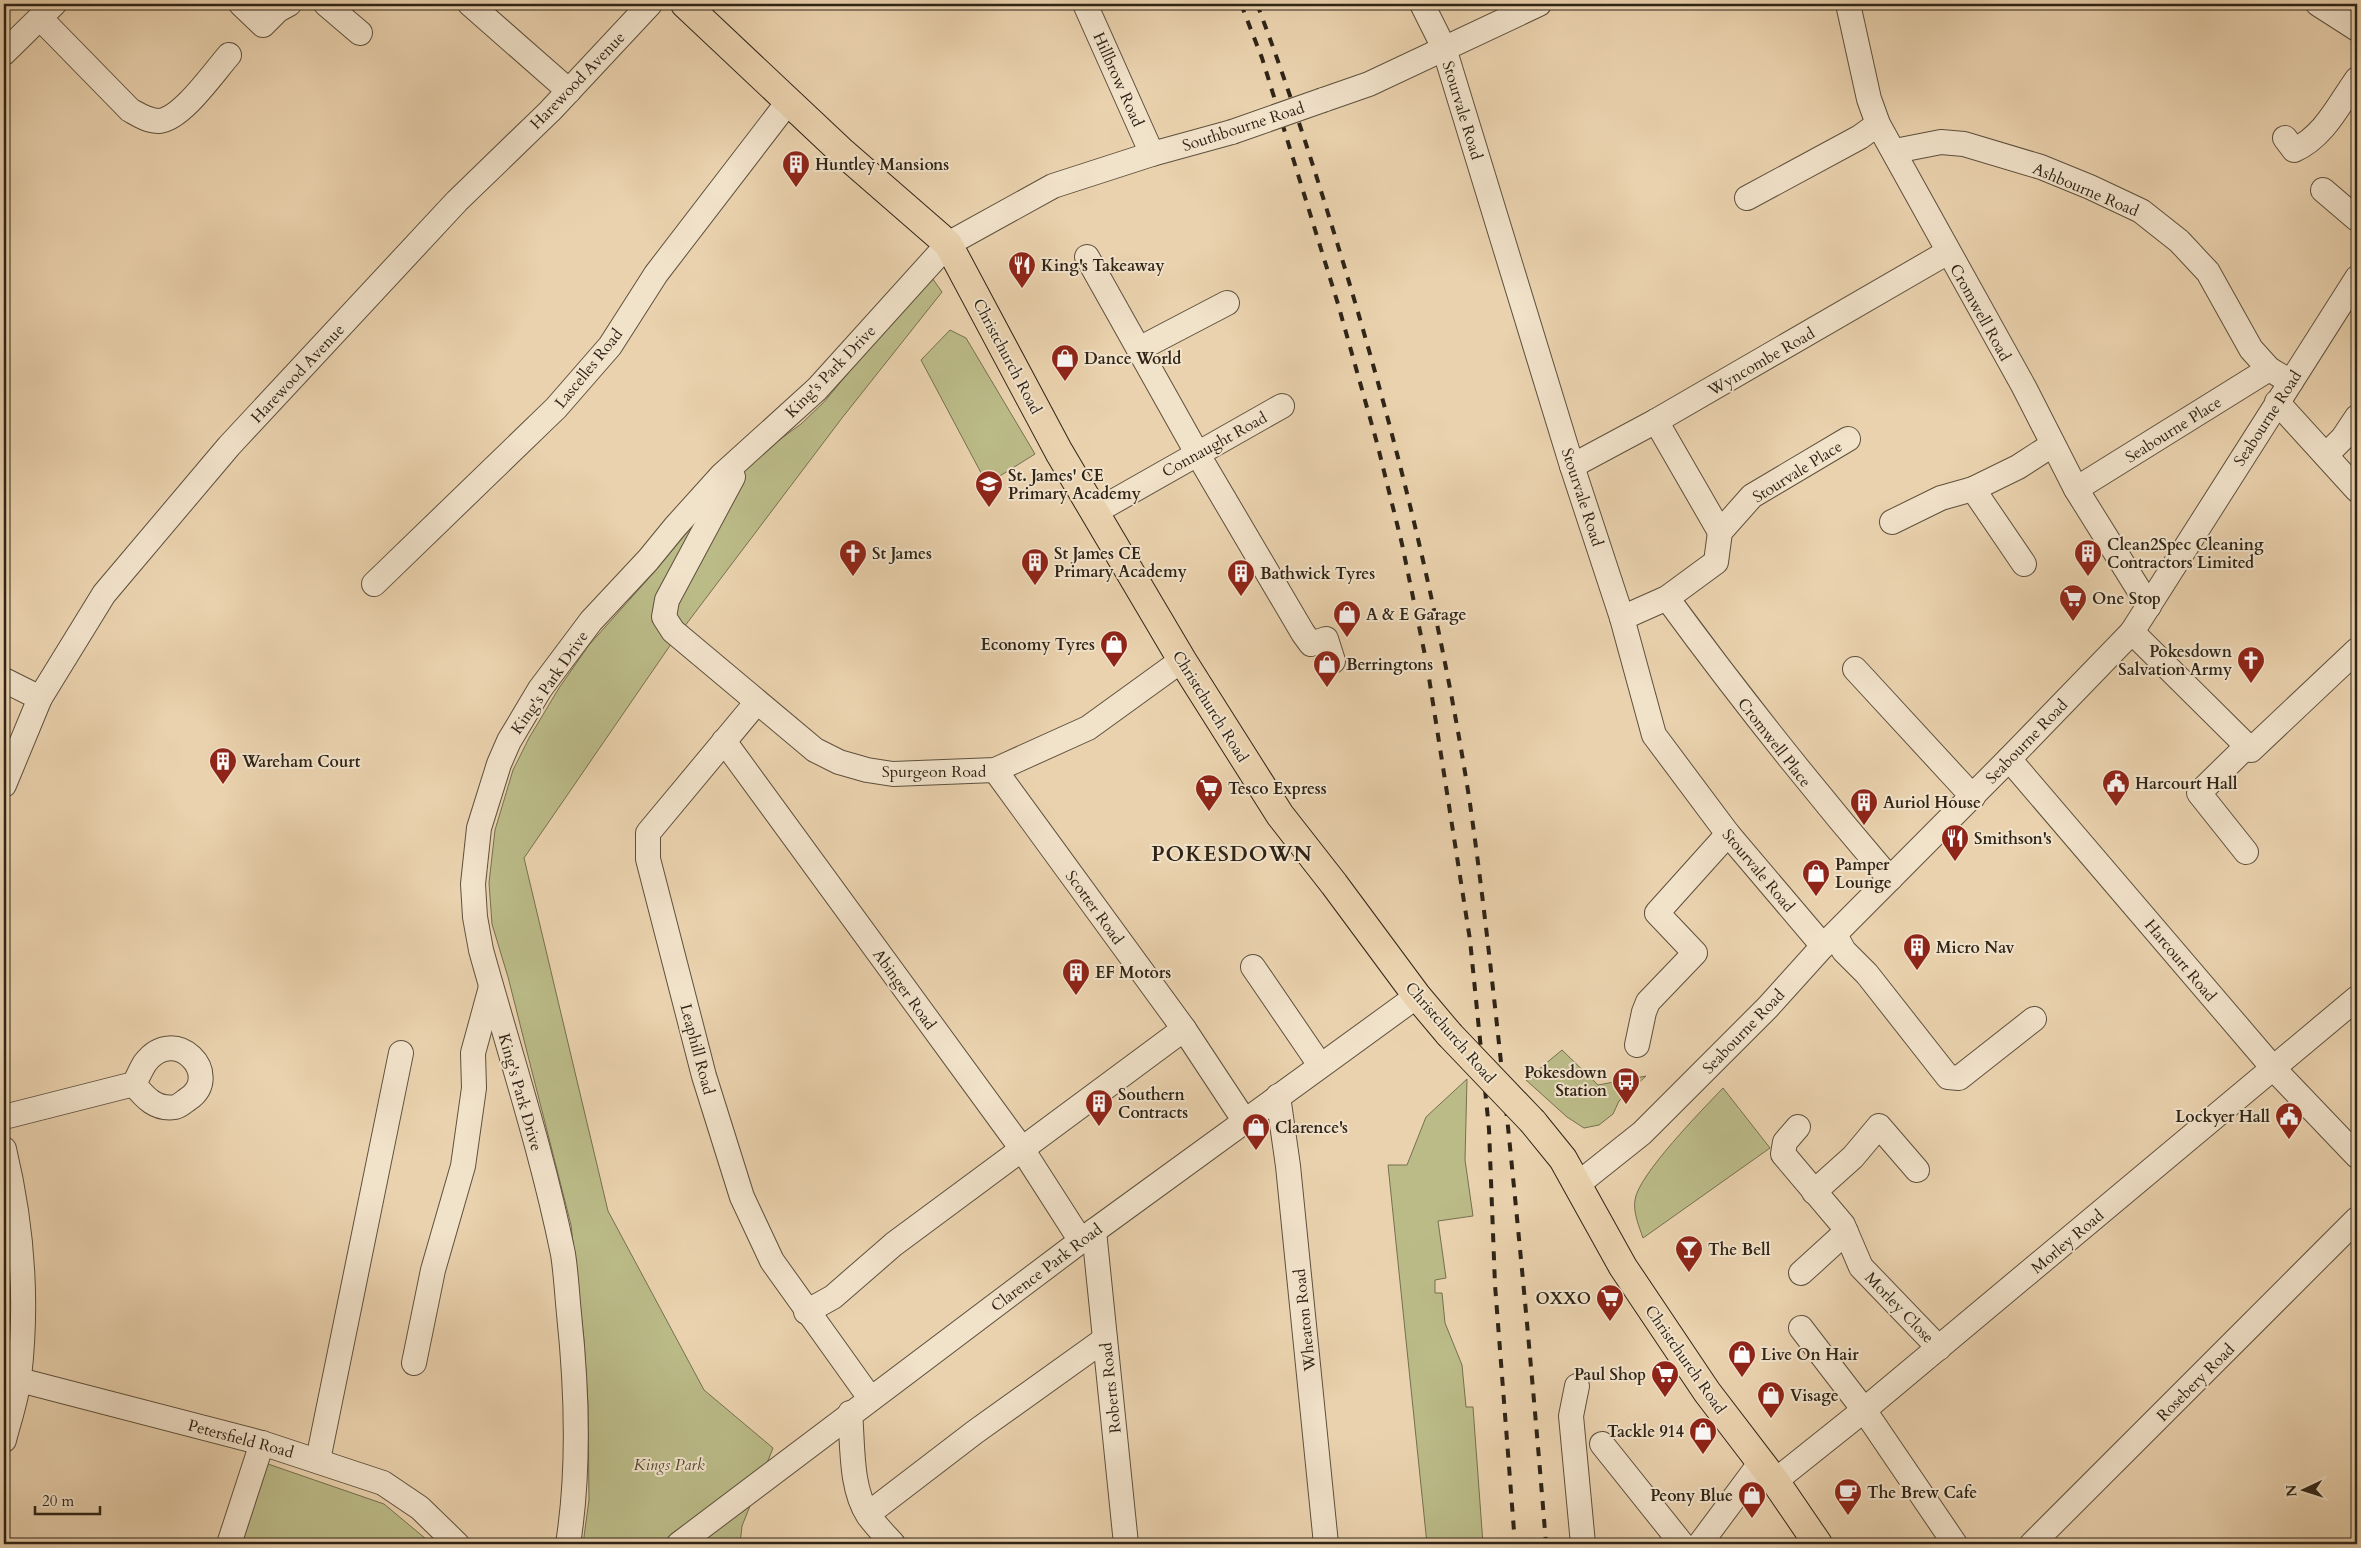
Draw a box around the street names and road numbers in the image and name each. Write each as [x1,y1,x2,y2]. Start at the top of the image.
street label: Harewood Avenue [525,27,630,134]
street label: Hillbrow Road [1087,29,1149,131]
street label: Stourvale Road [1437,58,1488,163]
street label: Southbourne Road [1180,97,1308,157]
street label: Ashbourne Road [2029,158,2142,222]
street label: Cromwell Road [1944,260,2016,365]
street label: Christchurch Road [967,295,1047,419]
street label: Harewood Avenue [246,319,349,428]
street label: King's Park Drive [781,320,881,423]
street label: Wyncombe Road [1703,322,1819,402]
street label: Lascelles Road [550,324,628,413]
street label: Seabourne Road [2229,366,2307,471]
street label: Seabourne Place [2121,391,2226,468]
street label: Connaught Road [1158,407,1271,483]
street label: Stourvale Place [1748,435,1847,508]
street label: Stourvale Road [1556,445,1608,550]
street label: King's Park Drive [506,626,594,739]
street label: Christchurch Road [1167,646,1254,767]
street label: Cromwell Place [1732,693,1816,792]
street label: Seabourne Road [1981,694,2073,789]
street label: Spurgeon Road [882,761,987,783]
street label: Stourvale Road [1717,824,1800,917]
street label: Scotter Road [1060,866,1129,949]
street label: Harcourt Road [2139,915,2221,1007]
street label: Abinger Road [867,945,941,1035]
street label: Christchurch Road [1400,977,1501,1089]
street label: Seabourne Road [1698,984,1790,1079]
street label: Leaphill Road [674,1001,720,1098]
street label: King's Park Drive [493,1031,547,1154]
street label: Morley Road [2027,1204,2109,1279]
street label: Clarence Park Road [986,1218,1107,1317]
street label: Wheaton Road [1289,1267,1321,1373]
street label: Morley Close [1860,1267,1939,1348]
street label: Christchurch Road [1639,1301,1731,1419]
street label: Rosebery Road [2152,1339,2240,1427]
street label: Roberts Road [1095,1341,1127,1434]
street label: Petersfield Road [185,1414,296,1464]

